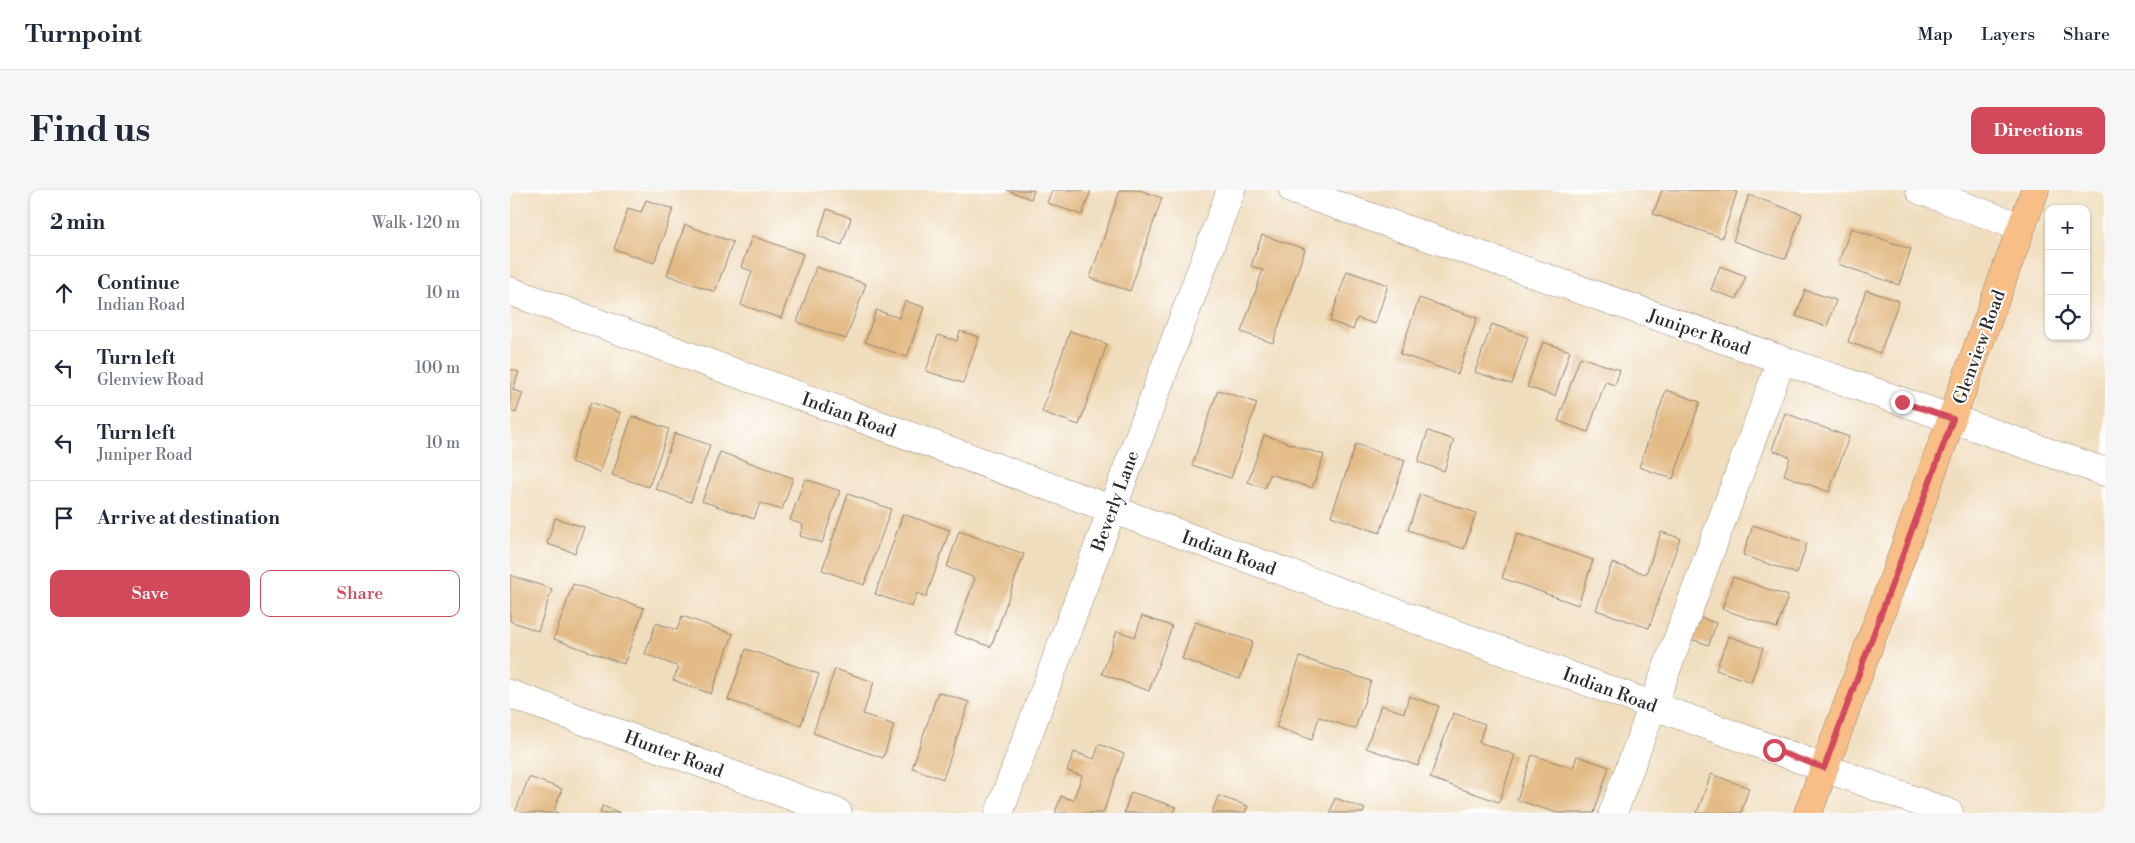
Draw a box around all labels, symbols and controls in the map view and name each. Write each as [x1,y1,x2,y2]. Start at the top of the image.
text: Turnpoint [25,20,142,50]
text: Map [1918,23,1953,46]
text: Layers [1981,23,2035,46]
text: Share [2063,23,2110,46]
button: Directions [1971,107,2105,154]
text: Find us [30,109,150,152]
map controls [2045,205,2090,340]
button: + [2045,205,2090,250]
text: 2 min [50,210,105,236]
text: Walk · 120 m [372,213,460,233]
button: − [2045,250,2090,295]
text: Continue [97,271,180,295]
icon: ahead [50,279,78,307]
text: 10 m [426,283,460,303]
street label: Glenview Road [1948,286,2011,408]
text: Indian Road [97,295,185,315]
button: locate [2045,295,2090,340]
street label: Juniper Road [1643,304,1754,361]
text: Turn left [97,346,176,370]
icon: left [50,354,78,382]
text: 100 m [415,358,460,378]
text: Glenview Road [97,370,204,390]
street label: Indian Road [798,388,900,443]
route end [1891,391,1914,414]
text: Turn left [97,421,176,445]
icon: left [50,429,78,457]
text: 10 m [426,433,460,453]
text: Juniper Road [97,445,192,465]
street label: Beverly Lane [1086,448,1144,556]
icon: arrive [50,504,78,532]
text: Arrive at destination [97,506,280,530]
street label: Indian Road [1178,526,1280,581]
button: Save [50,570,250,617]
button: Share [260,570,460,617]
street label: Indian Road [1559,663,1661,718]
street label: Hunter Road [621,726,727,783]
route start [1763,739,1786,762]

